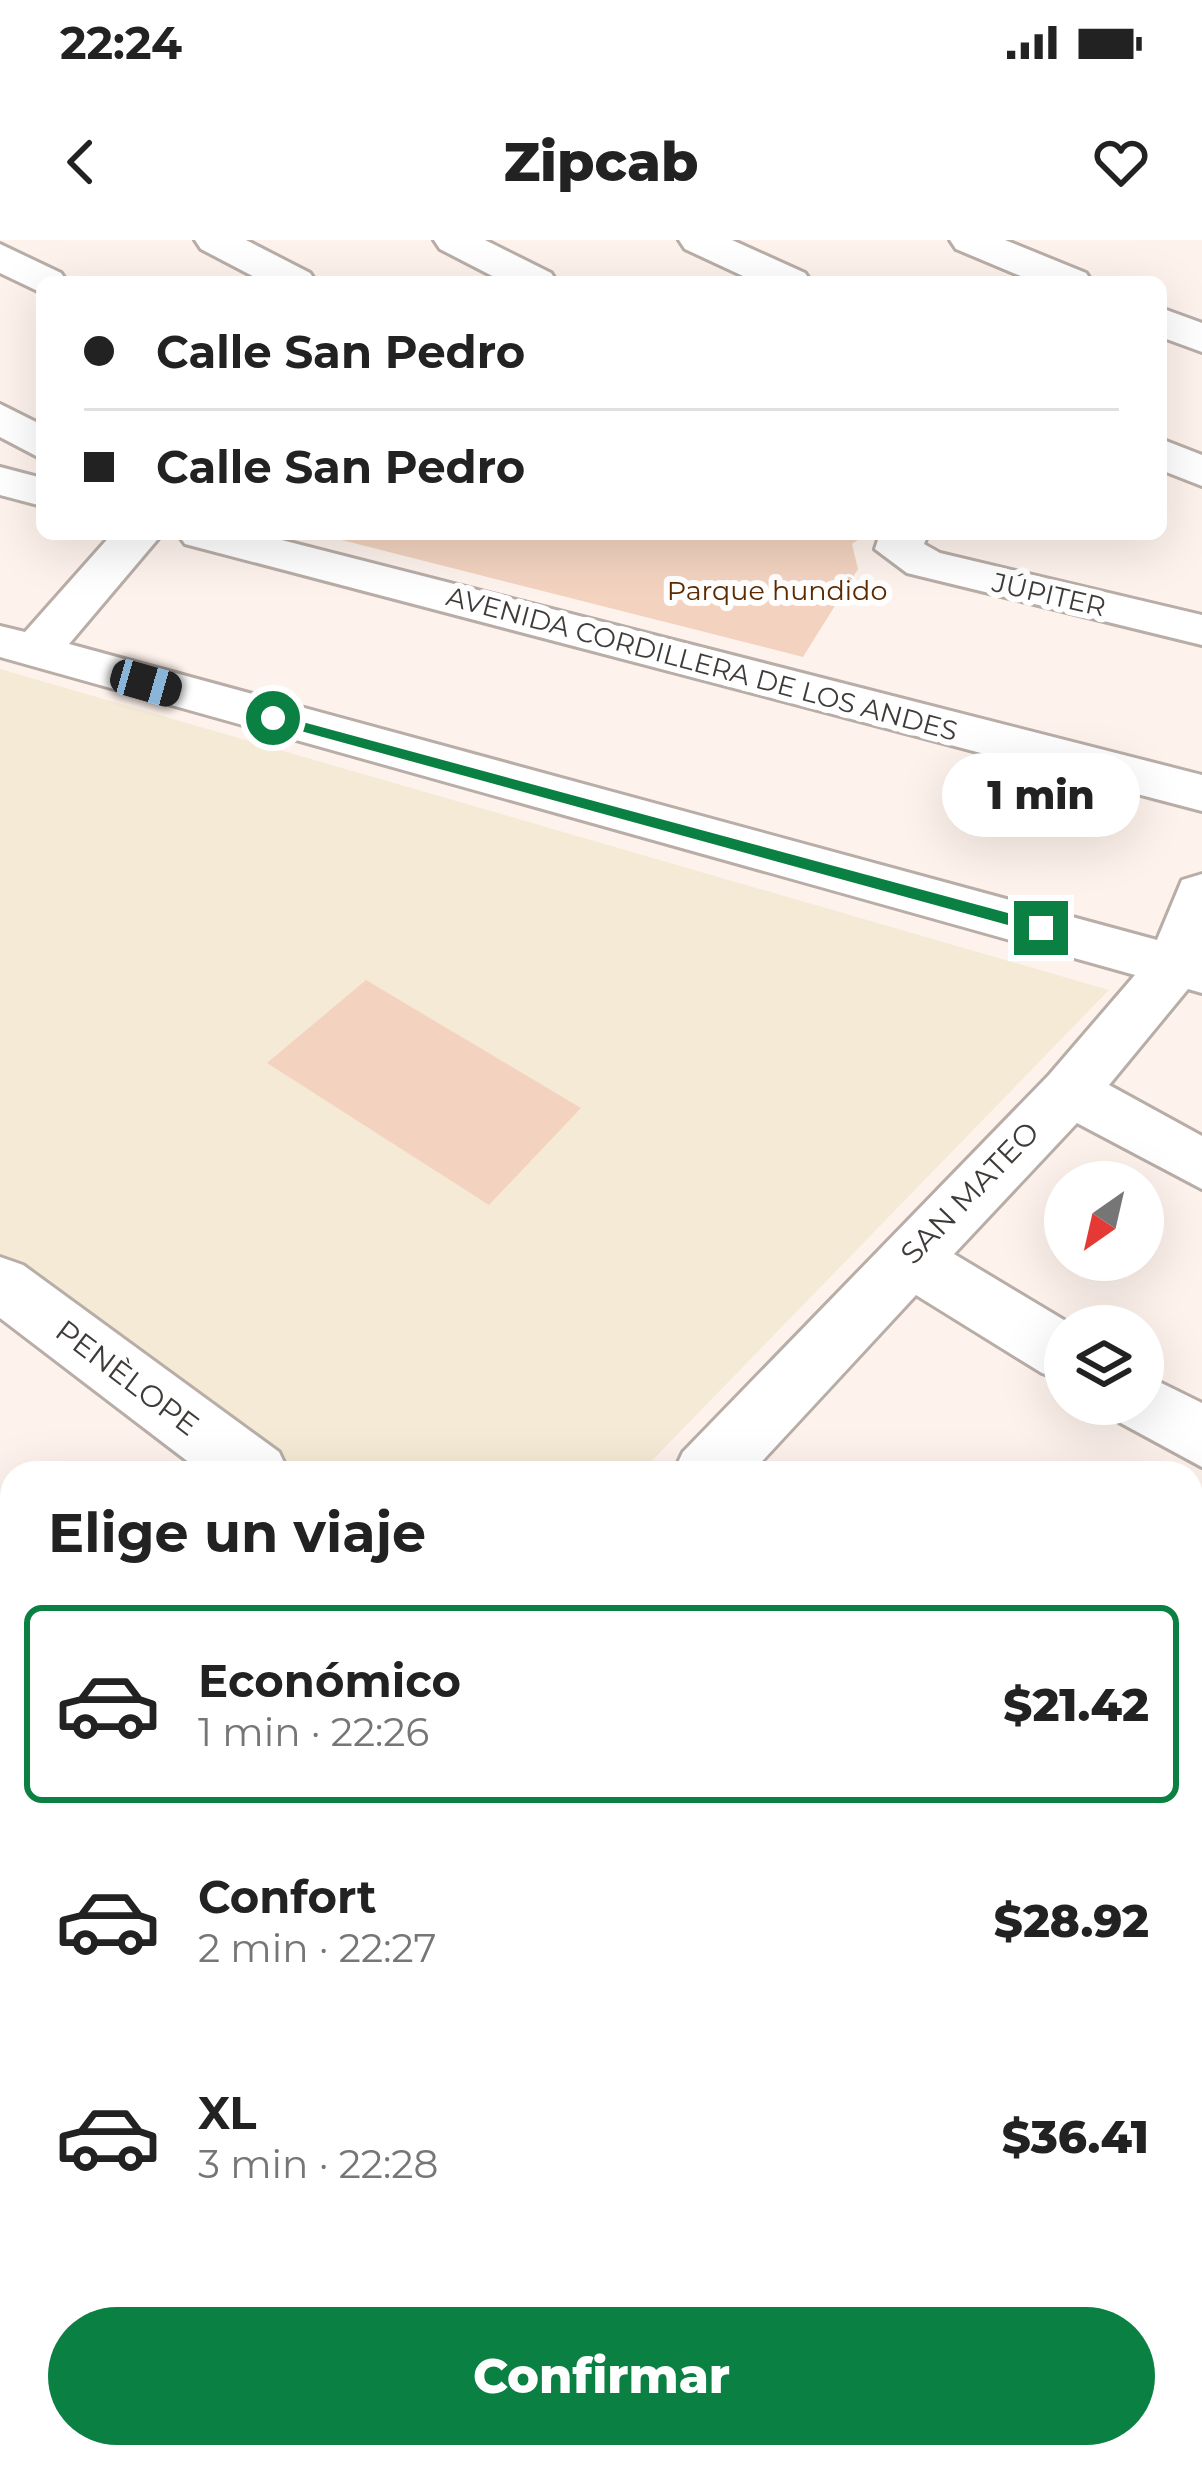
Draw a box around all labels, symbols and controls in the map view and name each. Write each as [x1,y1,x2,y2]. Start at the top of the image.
text: 22:24 [60,15,182,70]
icon: back [48,129,114,195]
text: Zipcab [503,129,699,195]
icon: heart [1088,129,1154,195]
text: Calle San Pedro [156,324,525,379]
text: Calle San Pedro [156,439,525,494]
street label: JÚPITER [988,565,1109,624]
park label: Parque hundido [667,574,887,607]
street label: AVENIDA CORDILLERA DE LOS ANDES [443,579,961,748]
car [106,656,186,710]
route start [246,691,300,745]
callout: 1 min [942,754,1140,838]
text: 1 min [987,771,1095,819]
route end [1014,901,1068,955]
street label: SAN MATEO [893,1114,1047,1272]
north arrow [1044,1161,1164,1281]
map controls [1044,1161,1164,1425]
button: layers [1044,1305,1164,1425]
street label: PENÈLOPE [48,1312,206,1443]
text: Elige un viaje [48,1500,426,1566]
icon: car [54,1650,162,1758]
text: Económico [198,1653,461,1708]
text: $21.42 [1003,1677,1149,1732]
text: 1 min · 22:26 [198,1708,429,1756]
icon: car [54,1866,162,1974]
text: Confort [198,1869,377,1924]
text: $28.92 [994,1893,1149,1948]
text: 2 min · 22:27 [198,1924,436,1972]
icon: car [54,2082,162,2190]
text: XL [198,2085,256,2140]
text: $36.41 [1002,2109,1149,2164]
text: 3 min · 22:28 [198,2140,438,2188]
button: Confirmar [48,2307,1155,2445]

